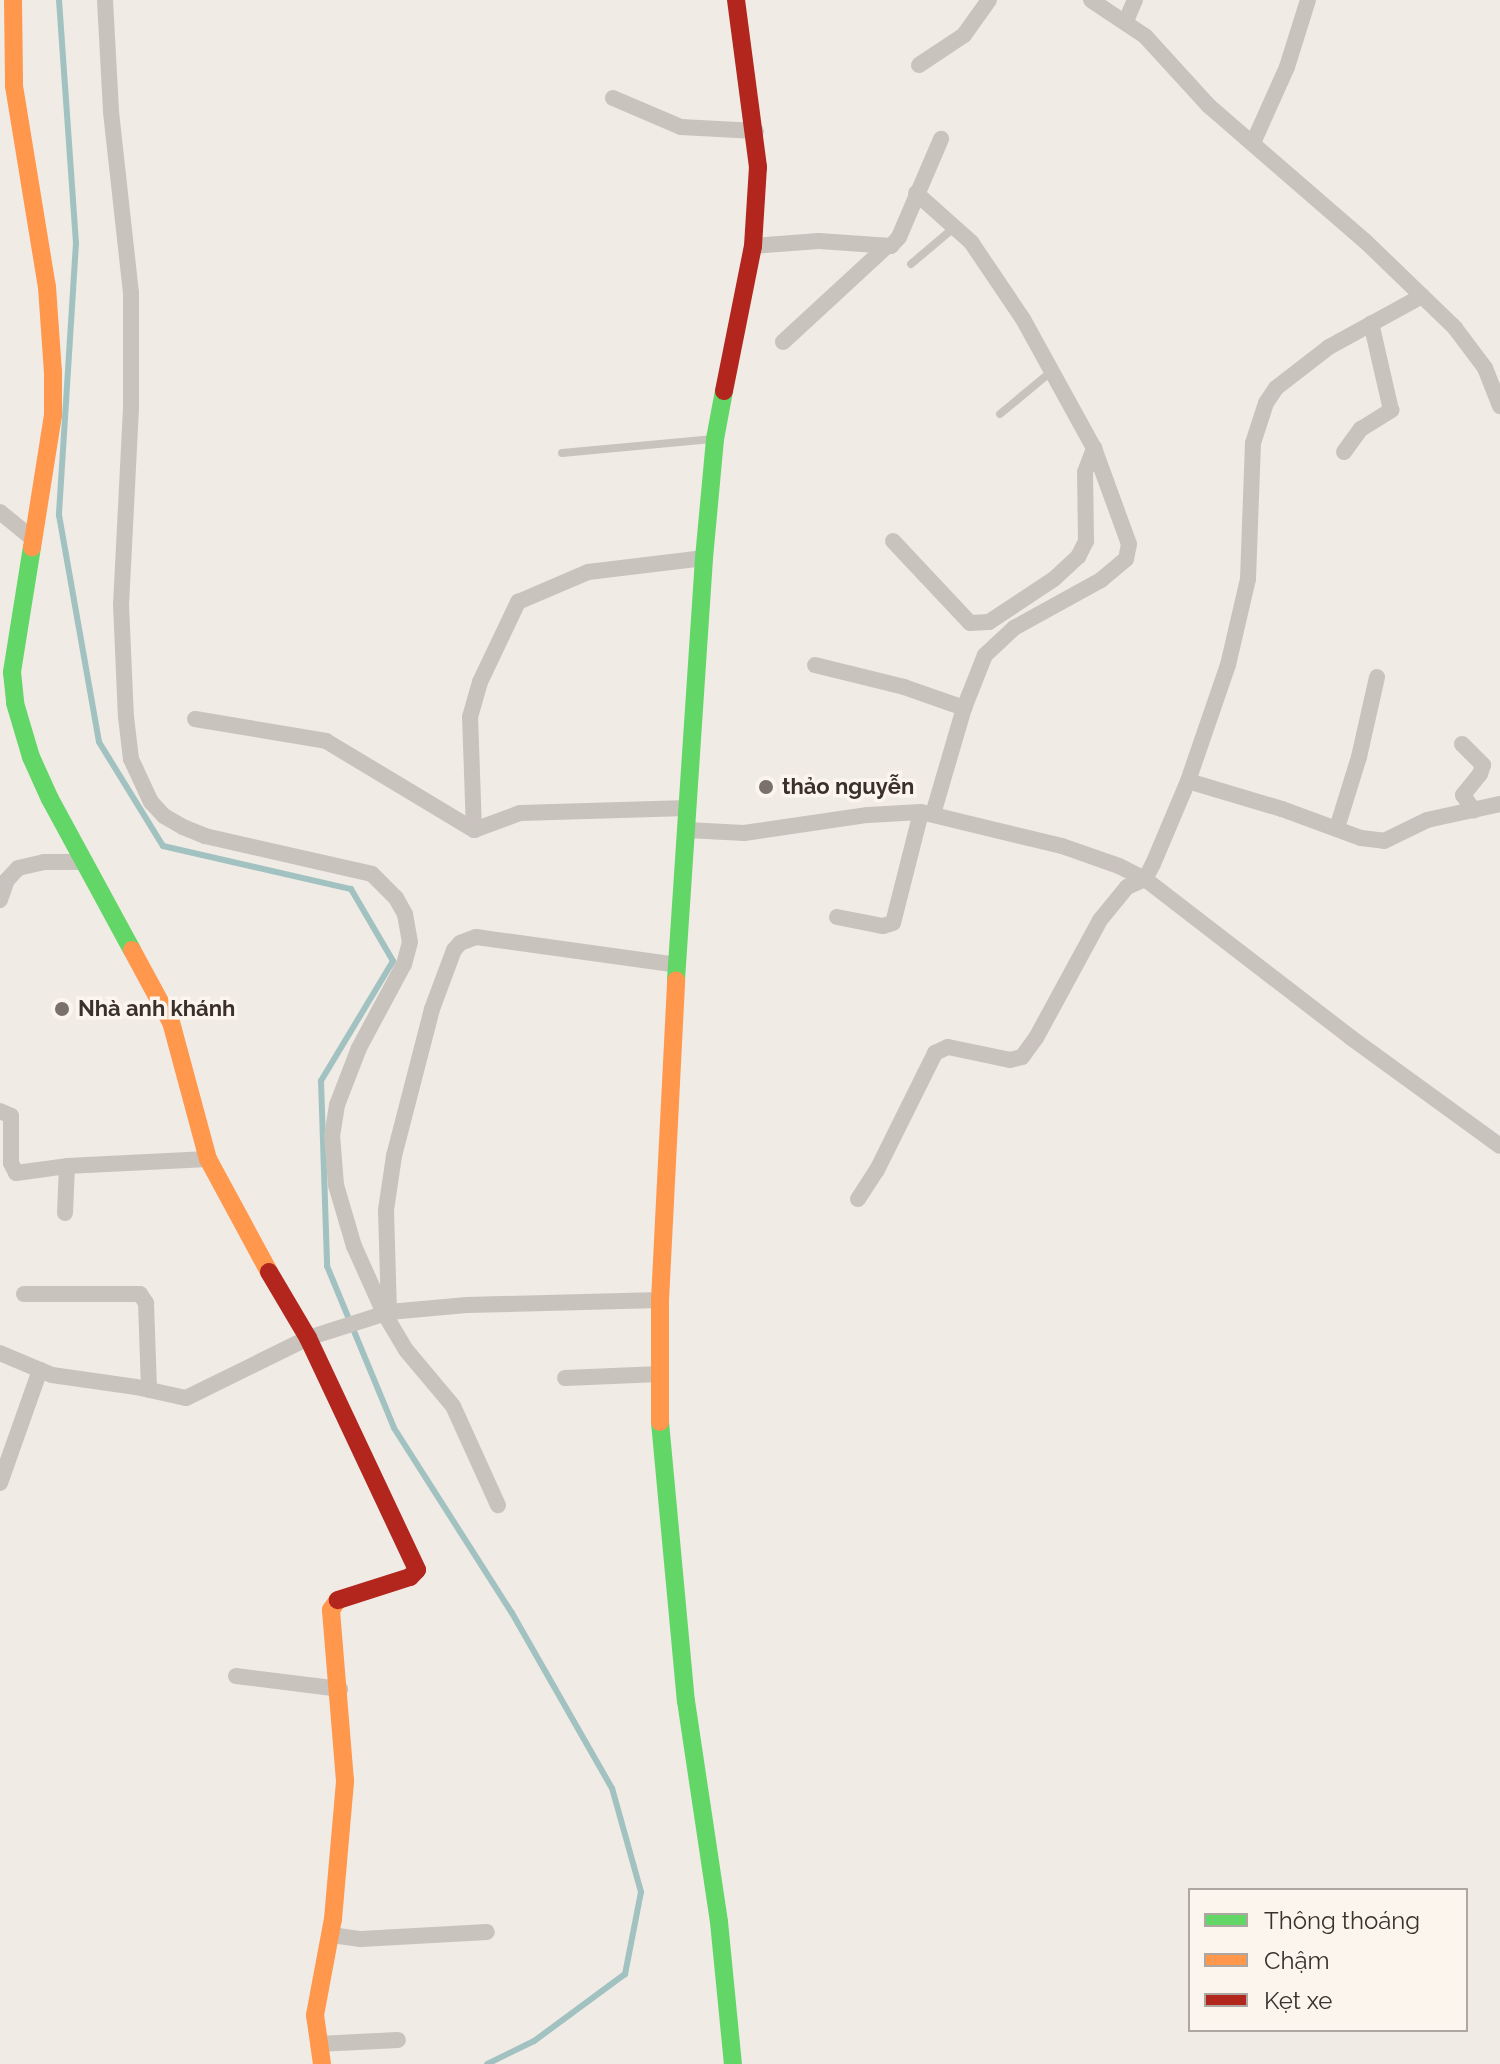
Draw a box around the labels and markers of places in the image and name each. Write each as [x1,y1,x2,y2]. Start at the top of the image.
place label: thảo nguyễn [782,774,914,800]
marker: thảo nguyễn [757,778,775,796]
place label: Nhà anh khánh [78,996,235,1022]
marker: Nhà anh khánh [53,1000,71,1018]

